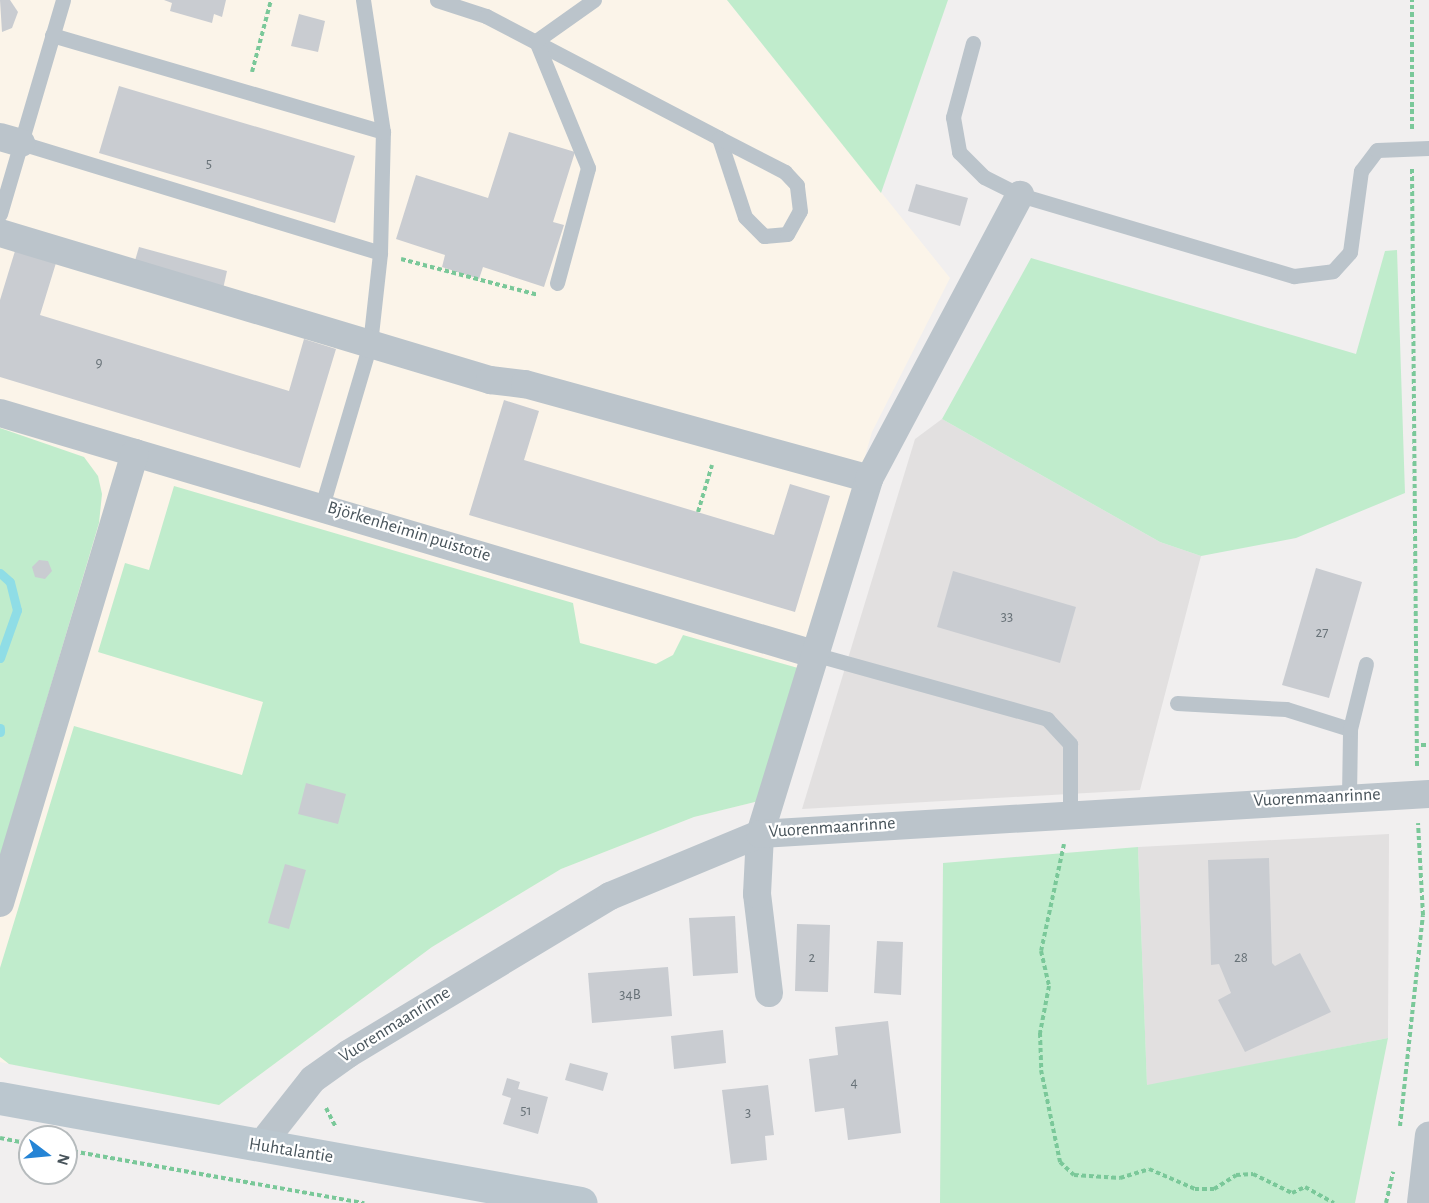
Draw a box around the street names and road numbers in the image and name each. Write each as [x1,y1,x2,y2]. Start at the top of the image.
street label: Björkenheimin puistotie [325,497,493,567]
street label: Vuorenmaanrinne [1253,784,1381,812]
street label: Vuorenmaanrinne [768,813,896,843]
street label: Vuorenmaanrinne [335,982,455,1068]
street label: Huhtalantie [247,1134,335,1168]

